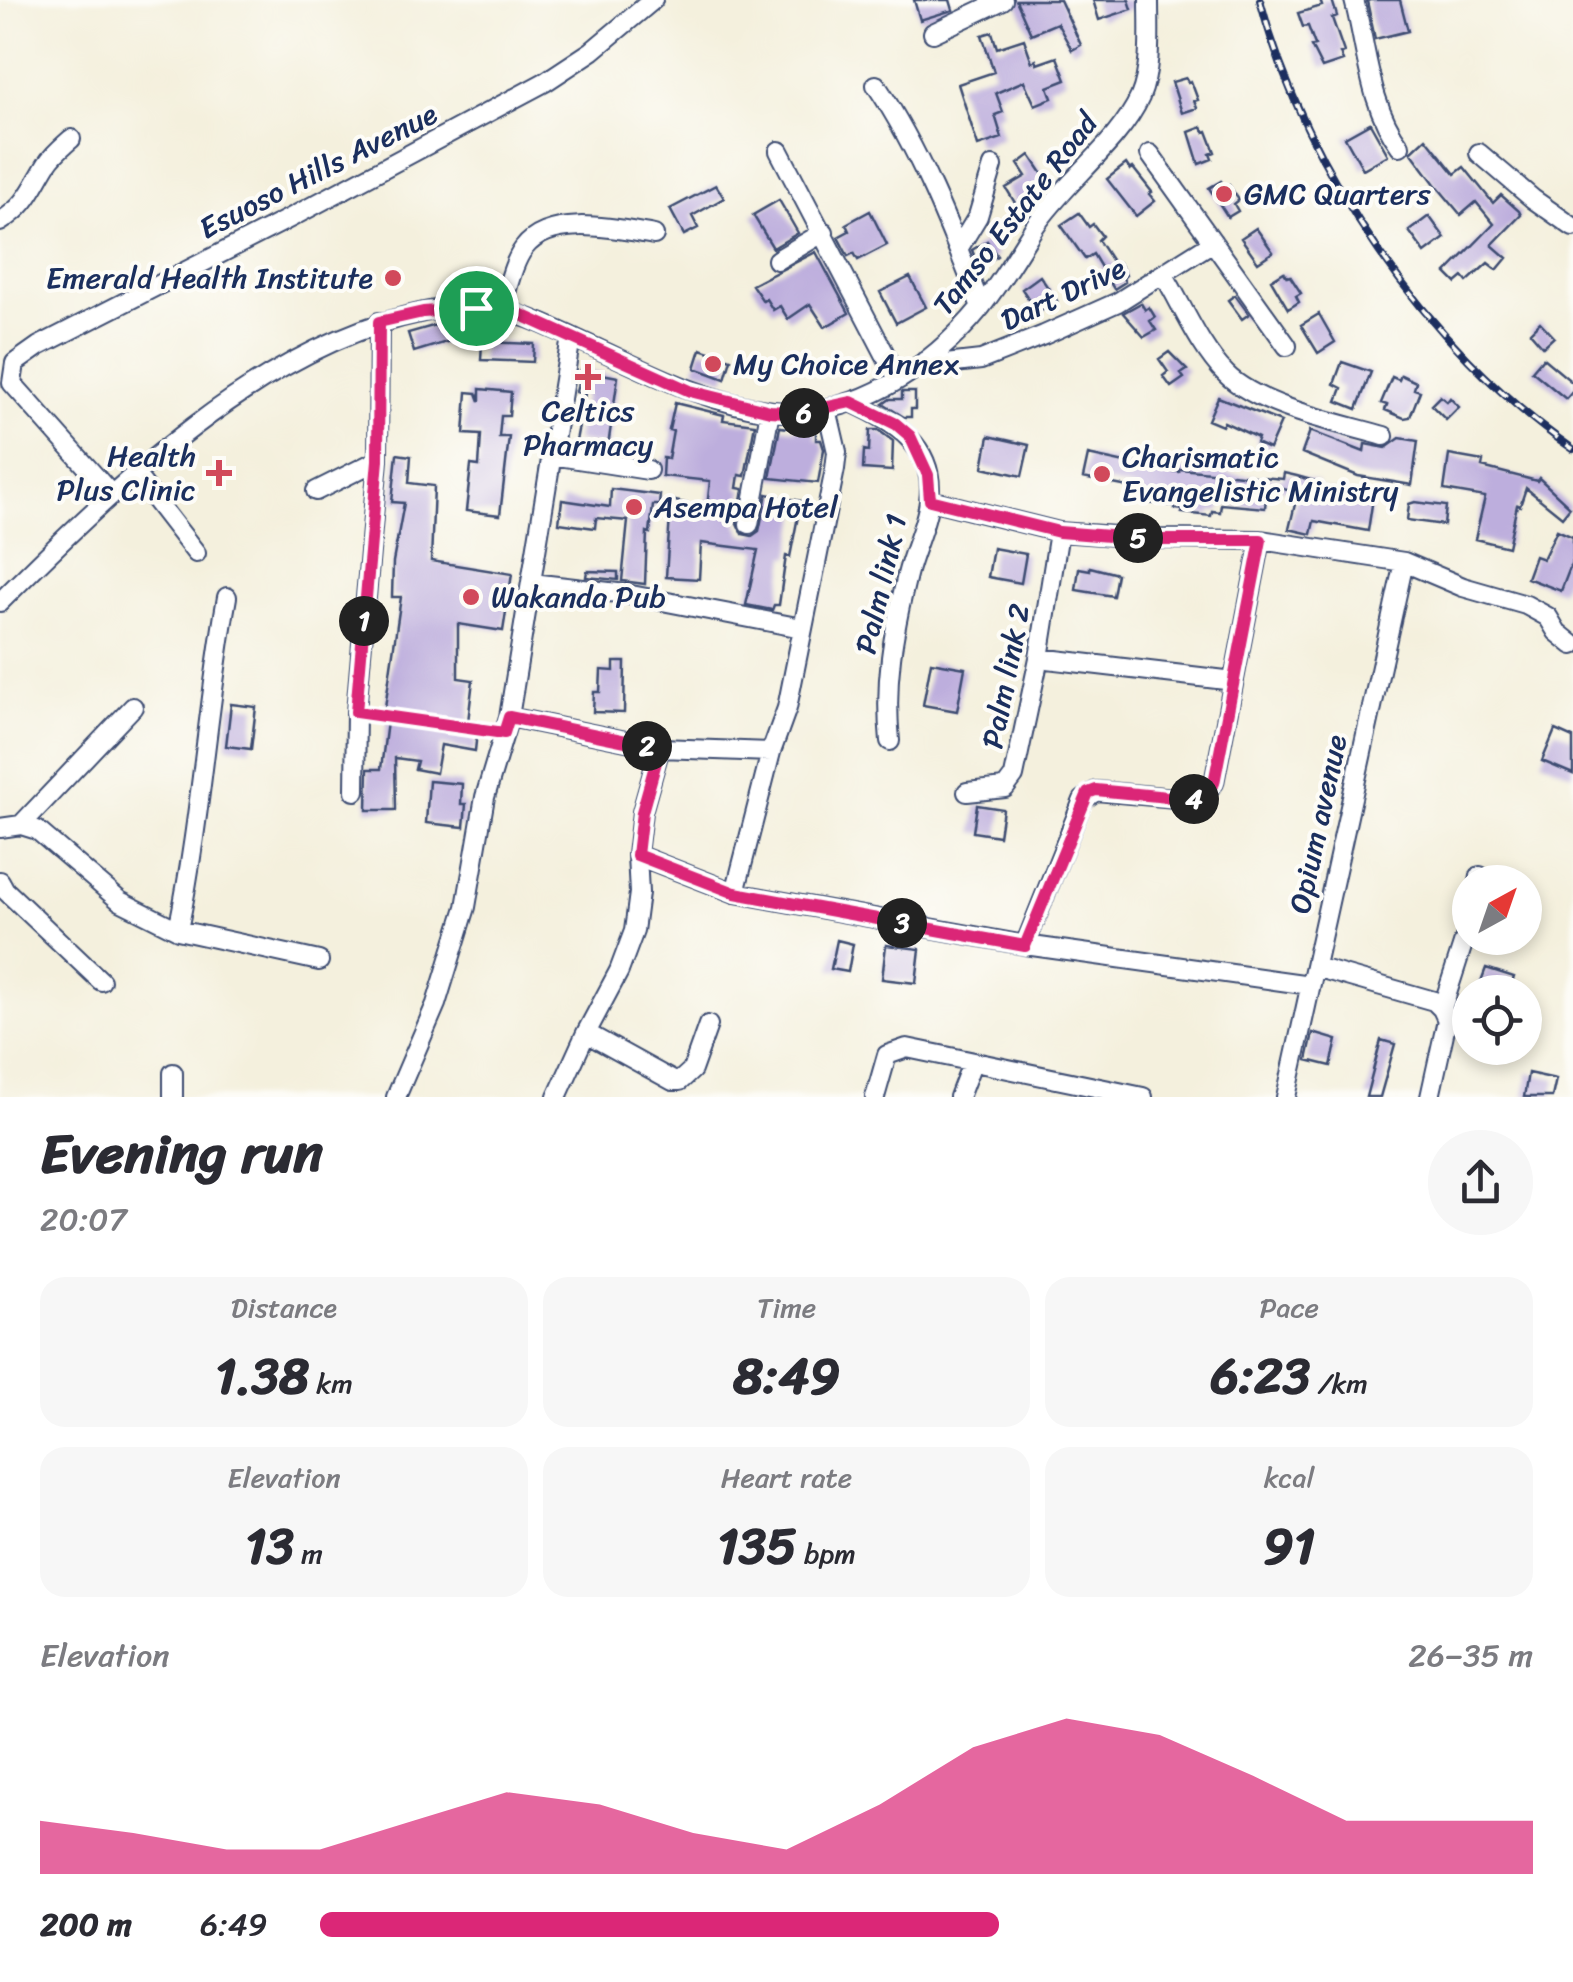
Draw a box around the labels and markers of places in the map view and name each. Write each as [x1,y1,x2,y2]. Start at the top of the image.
place label: GMC Quarters [1244,167,1431,221]
marker: GMC Quarters [1213,183,1235,205]
place label: Emerald Health Institute [46,251,373,305]
pin [434,266,519,351]
marker: Emerald Health Institute [382,267,404,289]
place label: My Choice Annex [733,337,959,391]
marker: My Choice Annex [702,353,724,375]
marker: Celtics Pharmacy [577,366,599,388]
place label: Celtics Pharmacy [523,384,653,472]
pin: 6 [779,388,829,438]
place label: Health Plus Clinic [57,429,196,517]
place label: Charismatic Evangelistic Ministry [1122,430,1399,518]
marker: Health Plus Clinic [206,460,232,486]
marker: Charismatic Evangelistic Ministry [1091,463,1113,485]
place label: Asempa Hotel [653,480,839,534]
marker: Asempa Hotel [623,496,645,518]
pin: 5 [1113,513,1163,563]
place label: Wakanda Pub [491,570,666,624]
marker: Wakanda Pub [460,586,482,608]
pin: 1 [339,596,389,646]
pin: 2 [622,721,672,771]
pin: 4 [1169,774,1219,824]
pin: 3 [877,898,927,948]

